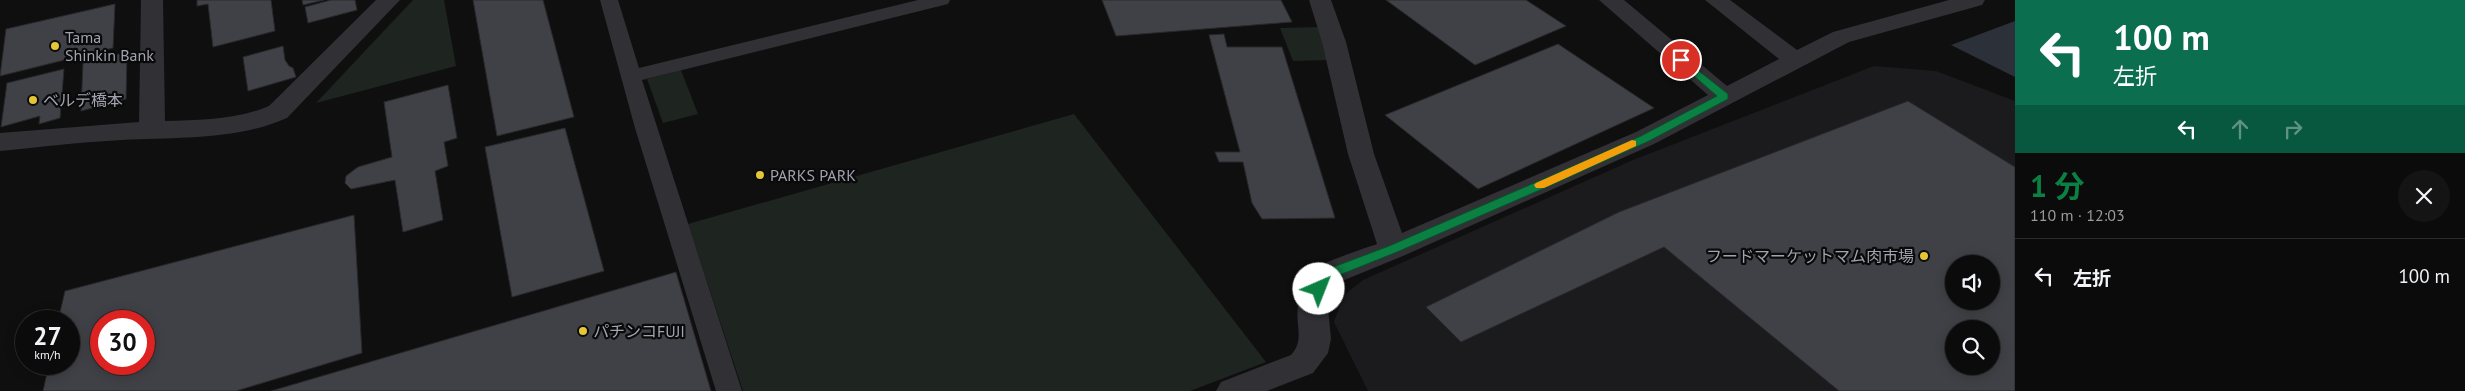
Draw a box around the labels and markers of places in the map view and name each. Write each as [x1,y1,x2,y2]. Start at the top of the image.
place label: Tama Shinkin Bank [65,27,154,65]
pin [1660,39,1702,81]
marker: Tama Shinkin Bank [49,40,61,52]
place label: ベルデ橋本 [43,90,123,110]
marker: ベルデ橋本 [27,94,39,106]
place label: PARKS PARK [770,165,856,185]
marker: PARKS PARK [754,169,766,181]
place label: フードマーケットマム肉市場 [1706,246,1914,266]
marker: フードマーケットマム肉市場 [1918,250,1930,262]
place label: パチンコFUJI [593,321,685,341]
marker: パチンコFUJI [577,325,589,337]

